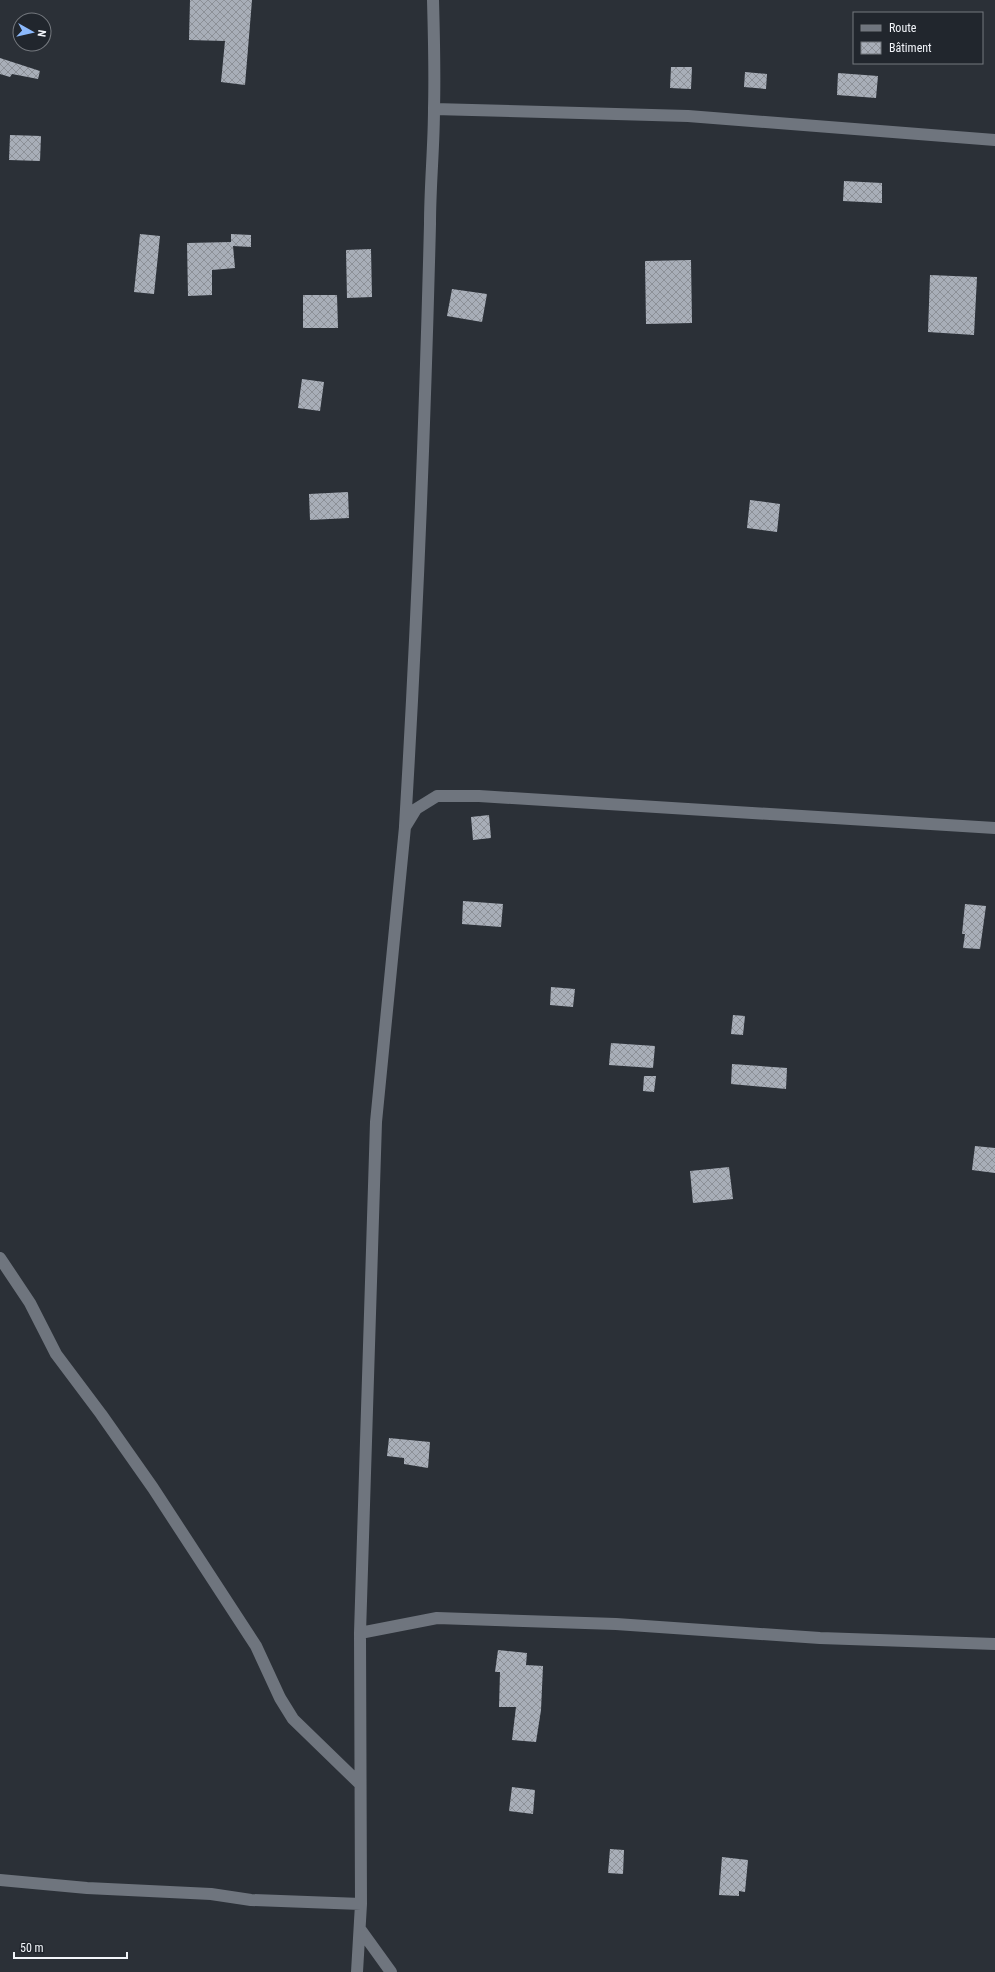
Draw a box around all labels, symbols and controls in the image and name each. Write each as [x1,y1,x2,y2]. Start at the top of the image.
north arrow [12,12,52,52]
legend [853,12,983,64]
text: Route [889,21,917,35]
text: N [34,29,48,38]
text: Bâtiment [889,41,932,55]
scale bar [14,1934,127,1960]
text: 50 m [20,1941,44,1955]

